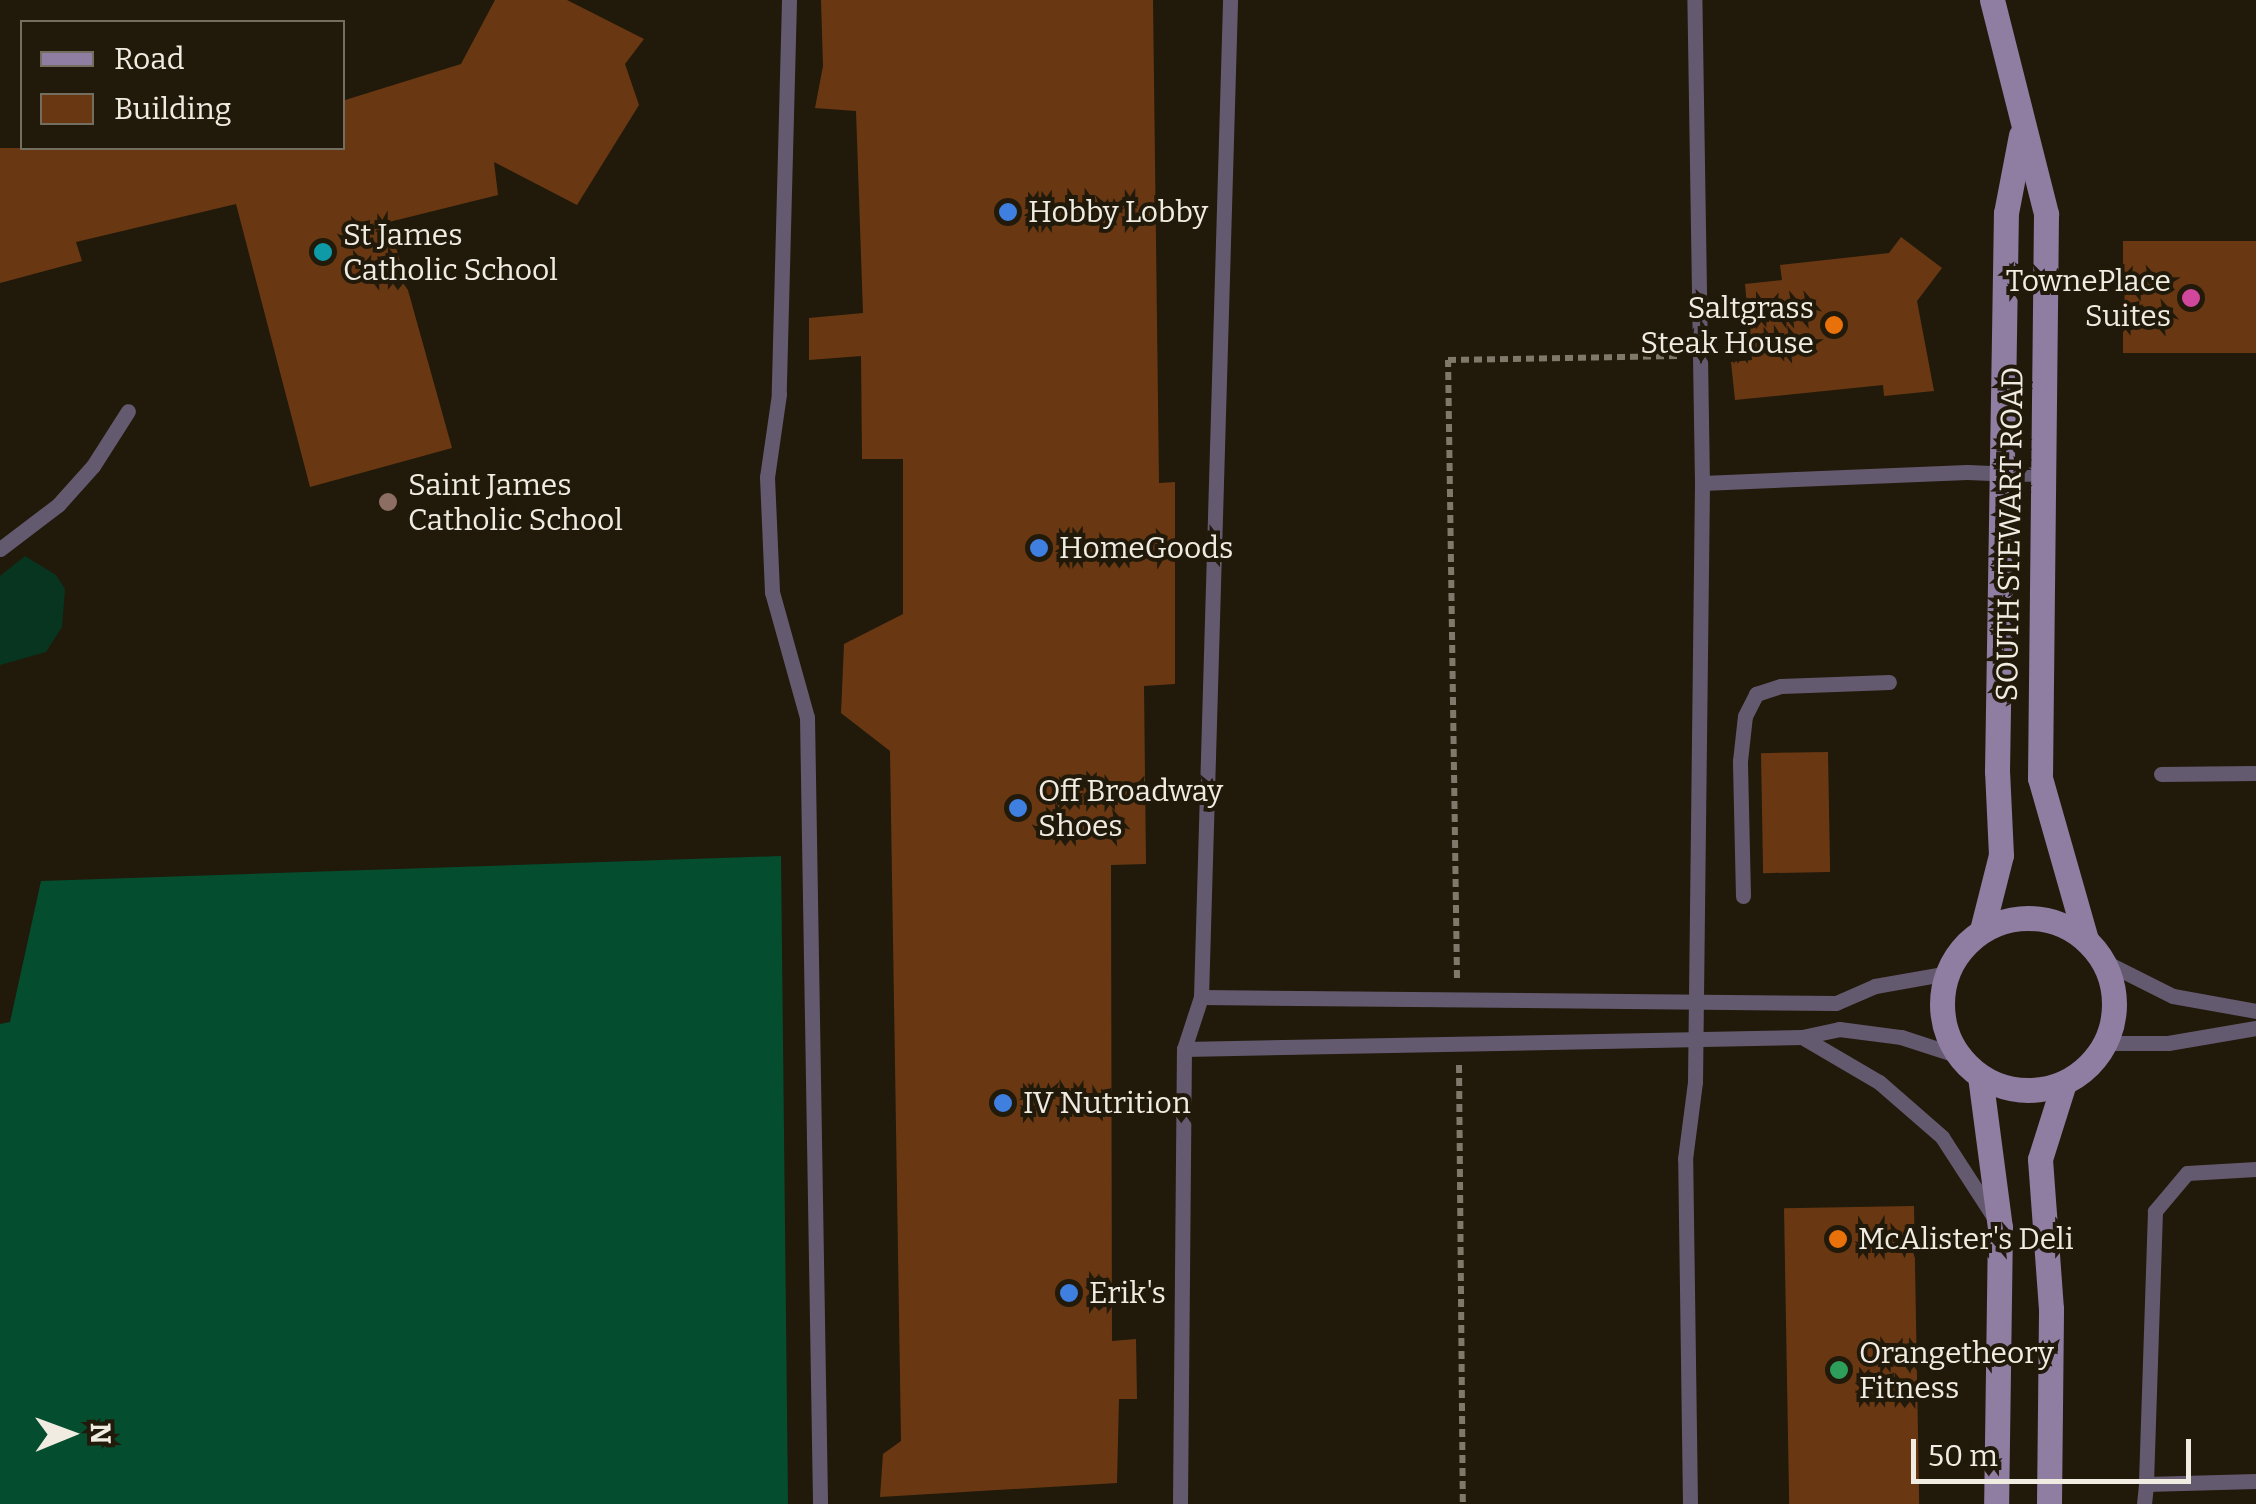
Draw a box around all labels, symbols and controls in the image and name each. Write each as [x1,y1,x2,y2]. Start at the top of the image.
legend [20,20,345,150]
text: Road [114,41,185,77]
text: Building [114,91,232,127]
place label: Hobby Lobby [1028,194,1208,230]
marker: Hobby Lobby [997,201,1019,223]
place label: St James Catholic School [343,217,558,288]
marker: St James Catholic School [312,241,334,263]
place label: TownePlace Suites [2006,263,2171,334]
marker: TownePlace Suites [2180,287,2202,309]
place label: Saltgrass Steak House [1640,290,1814,360]
marker: Saltgrass Steak House [1823,314,1845,336]
street label: SOUTH STEWART ROAD [1989,366,2031,702]
place label: Saint James Catholic School [408,467,623,538]
marker: Saint James Catholic School [377,491,399,513]
place label: HomeGoods [1059,530,1233,566]
marker: HomeGoods [1028,537,1050,559]
place label: Off Broadway Shoes [1038,773,1223,844]
marker: Off Broadway Shoes [1007,797,1029,819]
place label: IV Nutrition [1023,1085,1191,1121]
marker: IV Nutrition [992,1092,1014,1114]
place label: McAlister's Deli [1858,1221,2074,1257]
marker: McAlister's Deli [1827,1228,1849,1250]
place label: Erik's [1089,1275,1166,1311]
marker: Erik's [1058,1282,1080,1304]
place label: Orangetheory Fitness [1859,1335,2054,1406]
marker: Orangetheory Fitness [1828,1359,1850,1381]
north arrow [20,1384,120,1484]
scale bar [1916,1419,2196,1481]
text: N [84,1422,117,1445]
text: 50 m [1928,1438,1998,1474]

